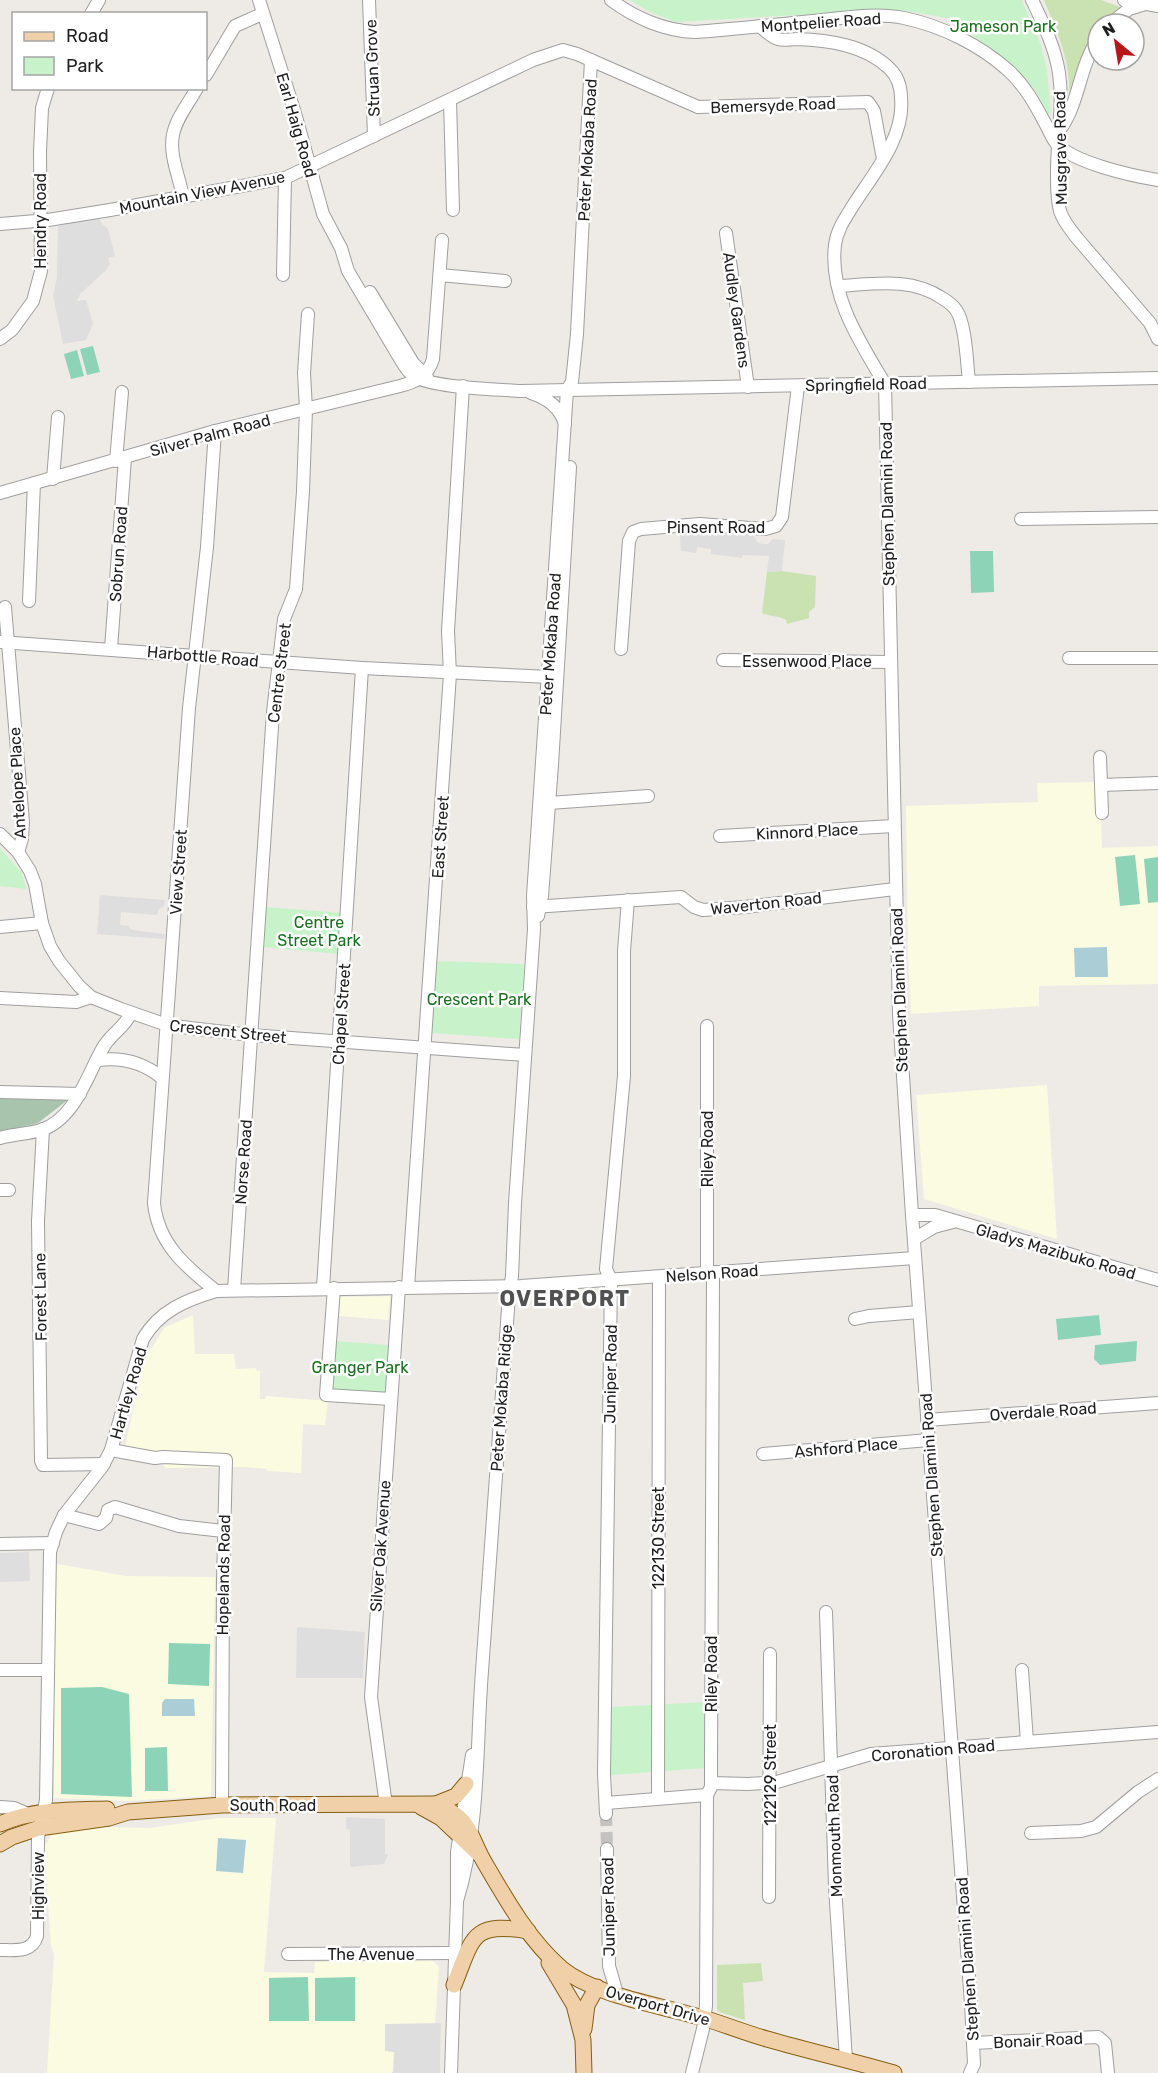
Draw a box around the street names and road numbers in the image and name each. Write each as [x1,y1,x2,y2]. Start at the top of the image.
street label: Montpelier Road [760,9,882,36]
street label: Struan Grove [361,19,384,117]
street label: Earl Haig Road [273,71,321,180]
street label: Peter Mokaba Road [574,78,601,222]
street label: Musgrave Road [1050,91,1071,205]
street label: Bemersyde Road [710,94,836,117]
street label: Mountain View Avenue [118,167,287,218]
street label: Hendry Road [31,173,50,269]
street label: Audley Gardens [719,251,754,369]
street label: Springfield Road [805,374,927,395]
street label: Silver Palm Road [148,410,272,461]
street label: Stephen Dlamini Road [877,422,898,586]
street label: Sobrun Road [106,506,131,603]
street label: Pinsent Road [667,518,765,537]
street label: Peter Mokaba Road [536,572,565,716]
street label: Centre Street [264,622,295,724]
street label: Harbottle Road [146,642,260,671]
street label: Essenwood Place [742,652,872,671]
street label: Antelope Place [5,727,30,839]
street label: East Street [428,795,453,879]
street label: Kinnord Place [755,819,859,844]
street label: View Street [166,829,191,915]
street label: Waverton Road [710,888,823,919]
street label: Stephen Dlamini Road [887,908,912,1072]
street label: Chapel Street [328,963,355,1065]
street label: Crescent Street [169,1016,287,1047]
street label: Riley Road [698,1110,717,1188]
street label: Norse Road [231,1119,256,1205]
street label: Gladys Mazibuko Road [974,1220,1138,1283]
street label: Forest Lane [30,1253,51,1341]
street label: Nelson Road [665,1261,759,1286]
street label: Peter Mokaba Ridge [487,1324,516,1472]
street label: Juniper Road [600,1324,621,1424]
street label: Hartley Road [106,1345,151,1442]
street label: Stephen Dlamini Road [916,1392,947,1558]
street label: Overdale Road [989,1398,1097,1425]
street label: Ashford Place [793,1434,899,1461]
street label: Silver Oak Avenue [366,1479,395,1613]
street label: 122130 Street [649,1487,668,1589]
street label: Hopelands Road [213,1514,234,1636]
street label: Riley Road [702,1635,721,1713]
street label: 122129 Street [761,1724,780,1826]
street label: Coronation Road [870,1736,996,1765]
street label: Monmouth Road [823,1774,846,1898]
street label: South Road [230,1796,316,1815]
street label: Highview [29,1852,48,1920]
street label: Juniper Road [598,1857,619,1957]
street label: Stephen Dlamini Road [952,1876,983,2042]
street label: The Avenue [327,1945,415,1964]
street label: Overport Drive [603,1981,712,2029]
street label: Bonair Road [993,2029,1083,2052]

